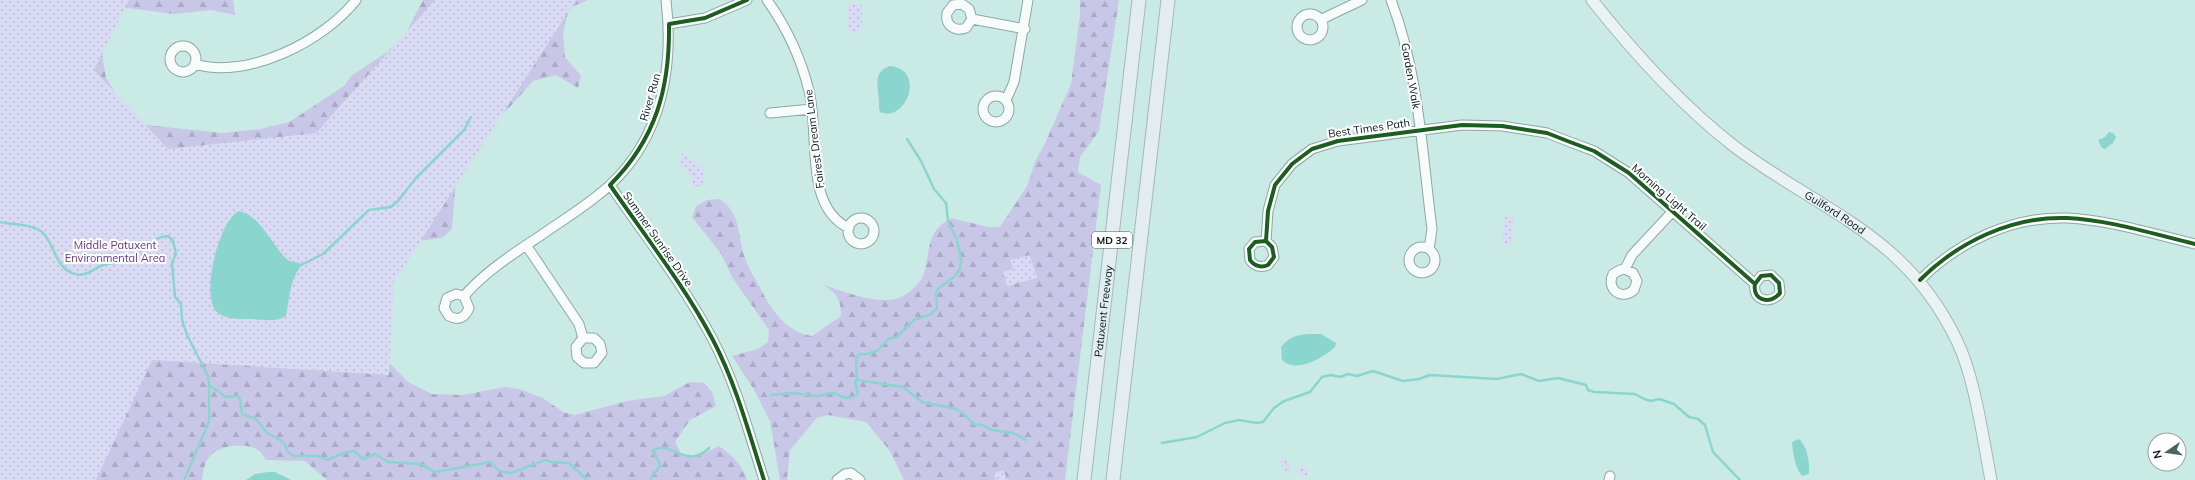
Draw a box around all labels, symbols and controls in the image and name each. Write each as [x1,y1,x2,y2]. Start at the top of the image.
street label: Garden Walk [1398,42,1424,111]
street label: River Run [636,71,664,123]
street label: Fairest Dream Lane [801,89,827,189]
street label: Best Times Path [1327,115,1411,141]
street label: Morning Light Trail [1629,161,1709,233]
street label: Guilford Road [1802,188,1868,237]
street label: Summer Sunrise Drive [620,189,696,289]
road number: MD 32 [1092,232,1132,248]
park label: Middle Patuxent Environmental Area [65,238,165,265]
street label: Patuxent Freeway [1091,264,1116,358]
north arrow [2147,432,2187,472]
text: N [2150,449,2165,460]

